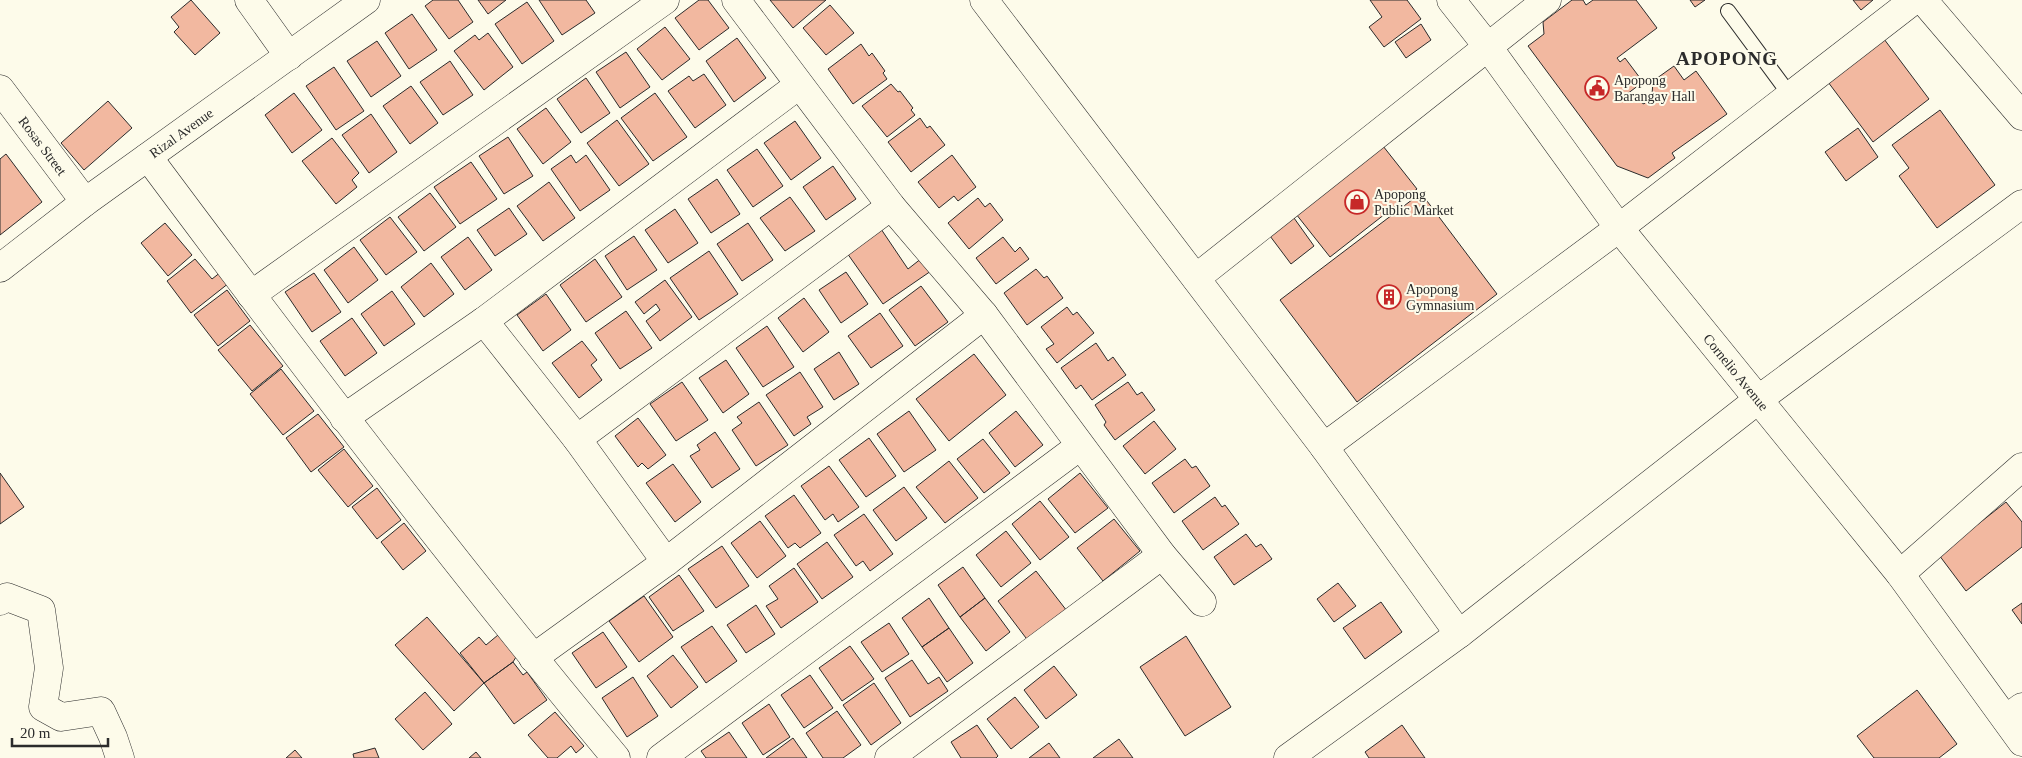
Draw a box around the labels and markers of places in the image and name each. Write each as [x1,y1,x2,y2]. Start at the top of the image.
place label: Apopong Barangay Hall [1614,73,1695,104]
public building icon: Apopong Barangay Hall [1584,75,1610,101]
place label: Apopong Public Market [1374,187,1454,218]
shop icon: Apopong Public Market [1344,189,1370,215]
place label: Apopong Gymnasium [1406,282,1475,313]
building icon: Apopong Gymnasium [1376,284,1402,310]

